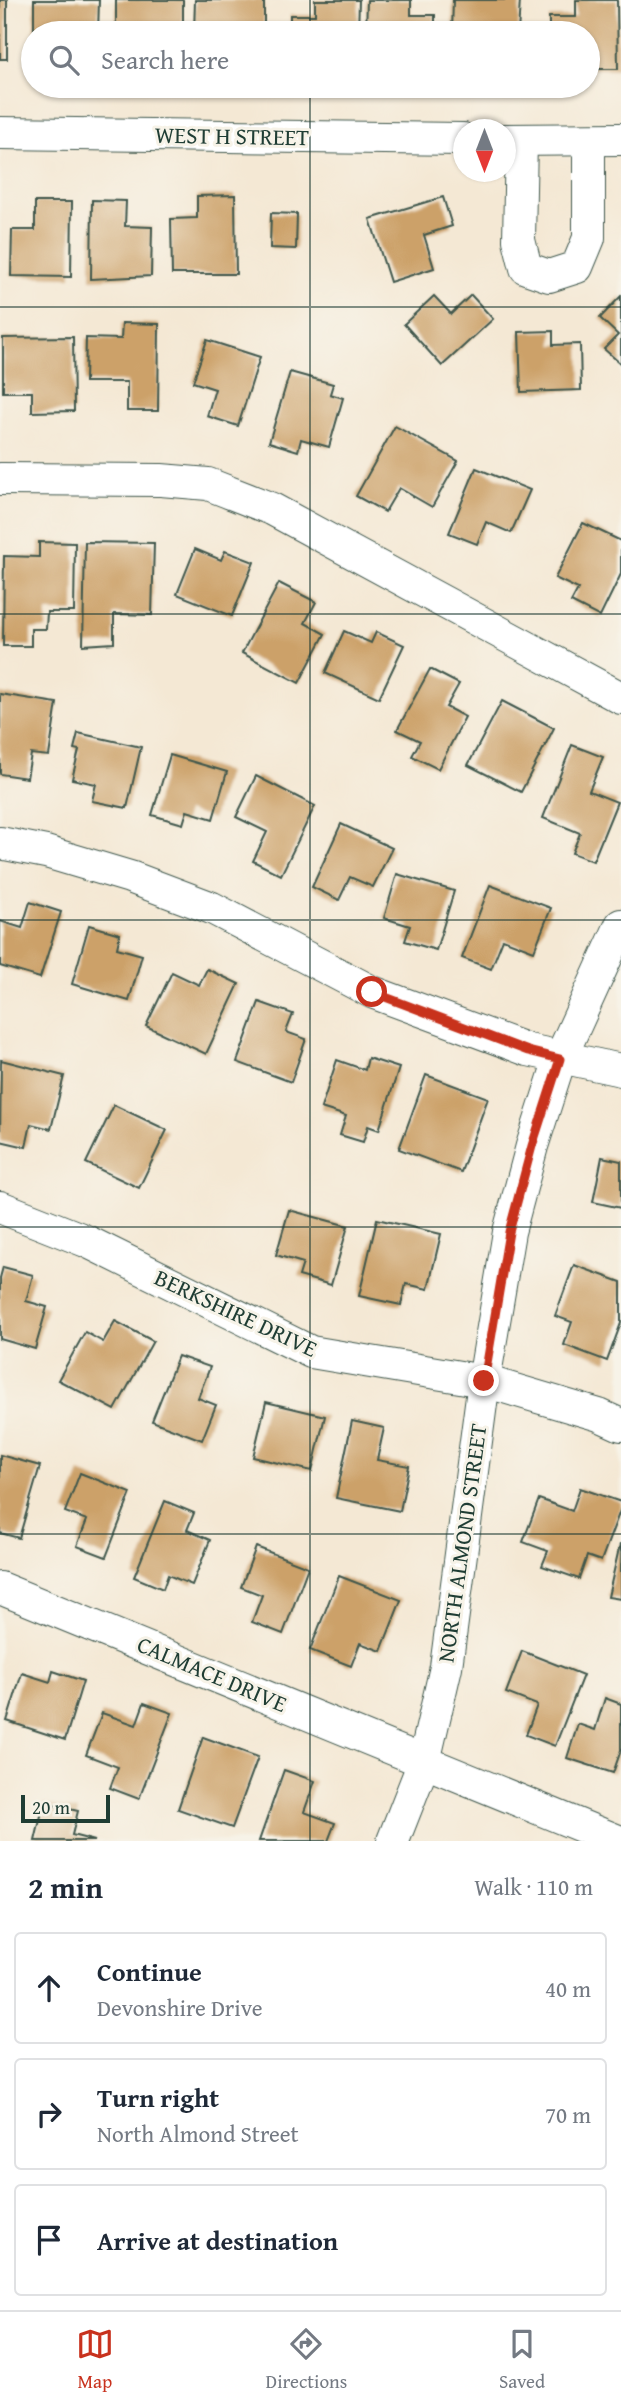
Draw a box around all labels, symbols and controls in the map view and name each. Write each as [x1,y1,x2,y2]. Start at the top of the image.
search box [21,21,600,98]
text: Search here [101,40,229,79]
icon: search [45,41,83,79]
street label: WEST H STREET [155,118,310,153]
north arrow [453,119,516,182]
route start [356,976,387,1007]
street label: BERKSHIRE DRIVE [149,1260,323,1365]
route end [468,1365,499,1396]
street label: NORTH ALMOND STREET [428,1421,495,1664]
street label: CALMACE DRIVE [132,1627,292,1720]
scale bar [21,1792,110,1824]
text: 20 m [32,1793,70,1821]
text: 2 min [28,1865,103,1909]
text: Walk · 110 m [474,1870,593,1903]
text: Continue [97,1952,202,1991]
icon: ahead [30,1969,68,2007]
text: 40 m [545,1972,591,2005]
text: Devonshire Drive [97,1991,263,2024]
text: Turn right [97,2078,219,2117]
icon: right [30,2095,68,2133]
text: 70 m [545,2098,591,2131]
text: North Almond Street [97,2117,299,2150]
icon: arrive [30,2221,68,2259]
text: Arrive at destination [97,2221,338,2260]
tab: Map [76,2325,114,2395]
tab: Directions [266,2325,347,2395]
tab: Saved [499,2325,545,2395]

